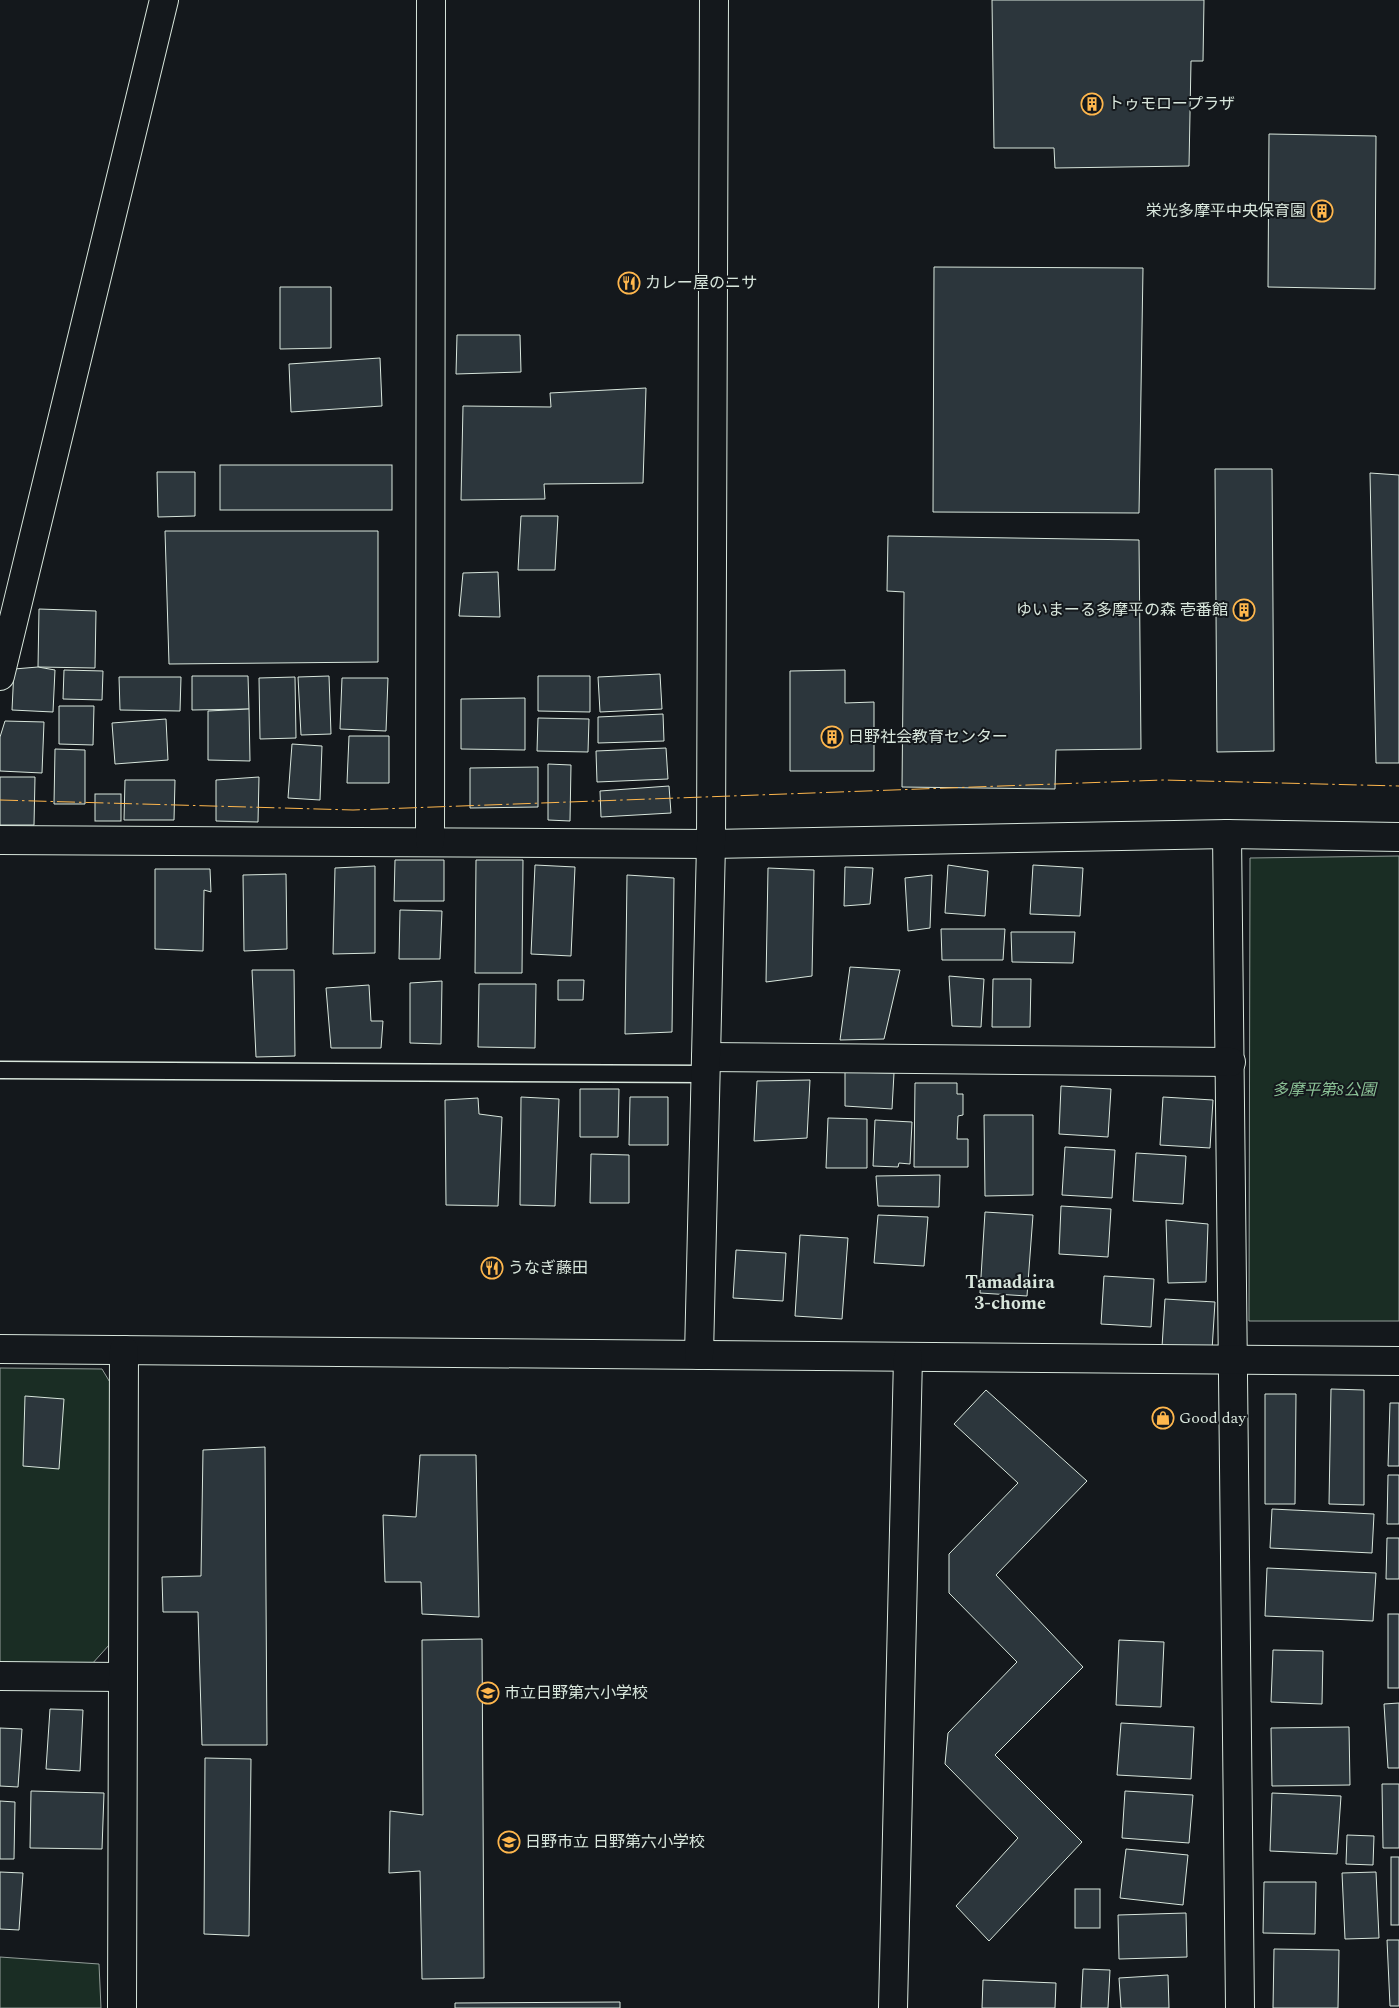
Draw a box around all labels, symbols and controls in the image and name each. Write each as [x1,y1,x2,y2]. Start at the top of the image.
building icon: トゥモロープラザ [1080,92,1104,116]
place label: トゥモロープラザ [1108,92,1235,116]
place label: 栄光多摩平中央保育園 [1146,199,1306,223]
building icon: 栄光多摩平中央保育園 [1310,199,1334,223]
restaurant icon: カレー屋のニサ [617,271,641,295]
place label: カレー屋のニサ [645,271,757,295]
place label: ゆいまーる多摩平の森 壱番館 [1016,598,1228,622]
building icon: ゆいまーる多摩平の森 壱番館 [1232,598,1256,622]
building icon: 日野社会教育センター [820,725,844,749]
place label: 日野社会教育センター [848,725,1008,749]
park label: 多摩平第8公園 [1272,1078,1378,1102]
restaurant icon: うなぎ藤田 [480,1256,504,1280]
place label: うなぎ藤田 [508,1256,588,1280]
district label: Tamadaira 3-chome [965,1269,1056,1317]
shop icon: Good day [1151,1406,1175,1430]
place label: Good day [1179,1406,1247,1430]
school or university icon: 市立日野第六小学校 [476,1681,500,1705]
place label: 市立日野第六小学校 [504,1681,648,1705]
school or university icon: 日野市立 日野第六小学校 [497,1830,521,1854]
place label: 日野市立 日野第六小学校 [525,1830,705,1854]

